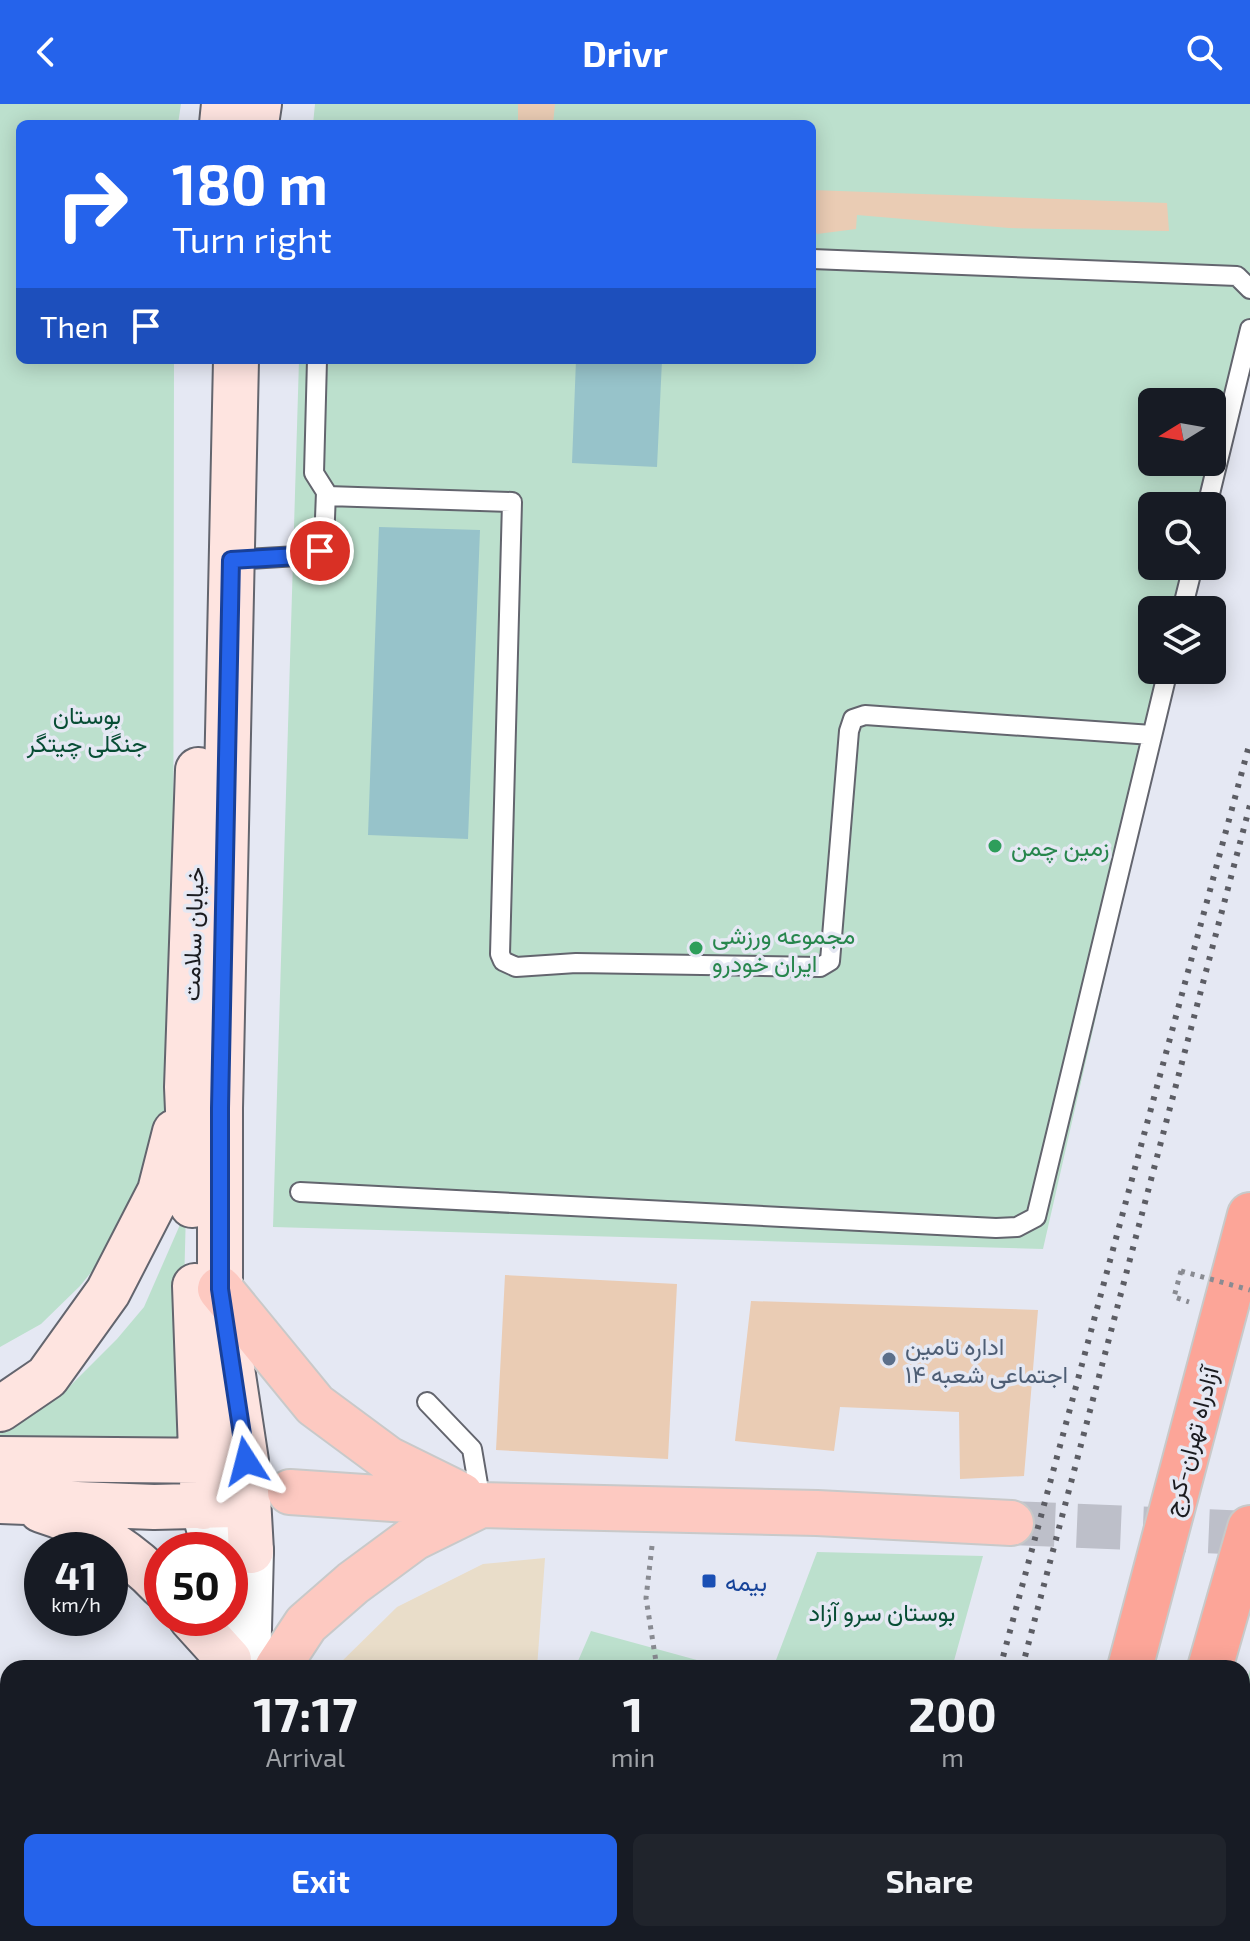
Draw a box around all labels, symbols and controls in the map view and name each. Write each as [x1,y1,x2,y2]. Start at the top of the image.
icon: back [24,30,68,74]
icon: search [1182,30,1226,74]
text: Drivr [582,31,668,74]
text: 180 m [172,149,328,216]
icon: right [40,152,144,256]
text: Turn right [172,217,332,260]
icon: arrive [124,304,168,348]
text: Then [40,308,108,344]
north arrow [1138,388,1226,476]
map controls [1138,388,1226,684]
button: search [1138,492,1226,580]
pin [286,517,354,585]
icon: arrive [298,529,342,573]
button: layers [1138,596,1226,684]
park label: بوستان جنگلی چیتگر [26,700,147,760]
place label: زمین چمن [1011,832,1109,864]
marker: زمین چمن [986,837,1004,855]
street label: خیابان سلامت [175,866,210,1002]
place label: مجموعه ورزشی ایران خودرو [712,920,855,979]
marker: مجموعه ورزشی ایران خودرو [687,939,705,957]
place label: اداره تامین اجتماعی شعبه ۱۴ [905,1331,1068,1389]
marker: اداره تامین اجتماعی شعبه ۱۴ [880,1350,898,1368]
street label: آزادراه تهران-کرج [1156,1361,1227,1520]
position arrow [204,1419,288,1503]
speed limit sign: 50 [144,1532,248,1636]
text: 41 [55,1550,97,1598]
place label: بیمه [725,1567,767,1597]
marker: بیمه [700,1572,718,1590]
text: km/h [51,1592,101,1616]
park label: بوستان سرو آزاد [809,1597,955,1628]
text: 17:17 [253,1684,358,1742]
text: 1 [623,1684,643,1742]
text: 200 [908,1684,997,1742]
text: Arrival [266,1741,345,1772]
text: min [611,1741,655,1772]
text: m [941,1741,964,1772]
button: Exit [24,1834,617,1926]
button: Share [633,1834,1226,1926]

